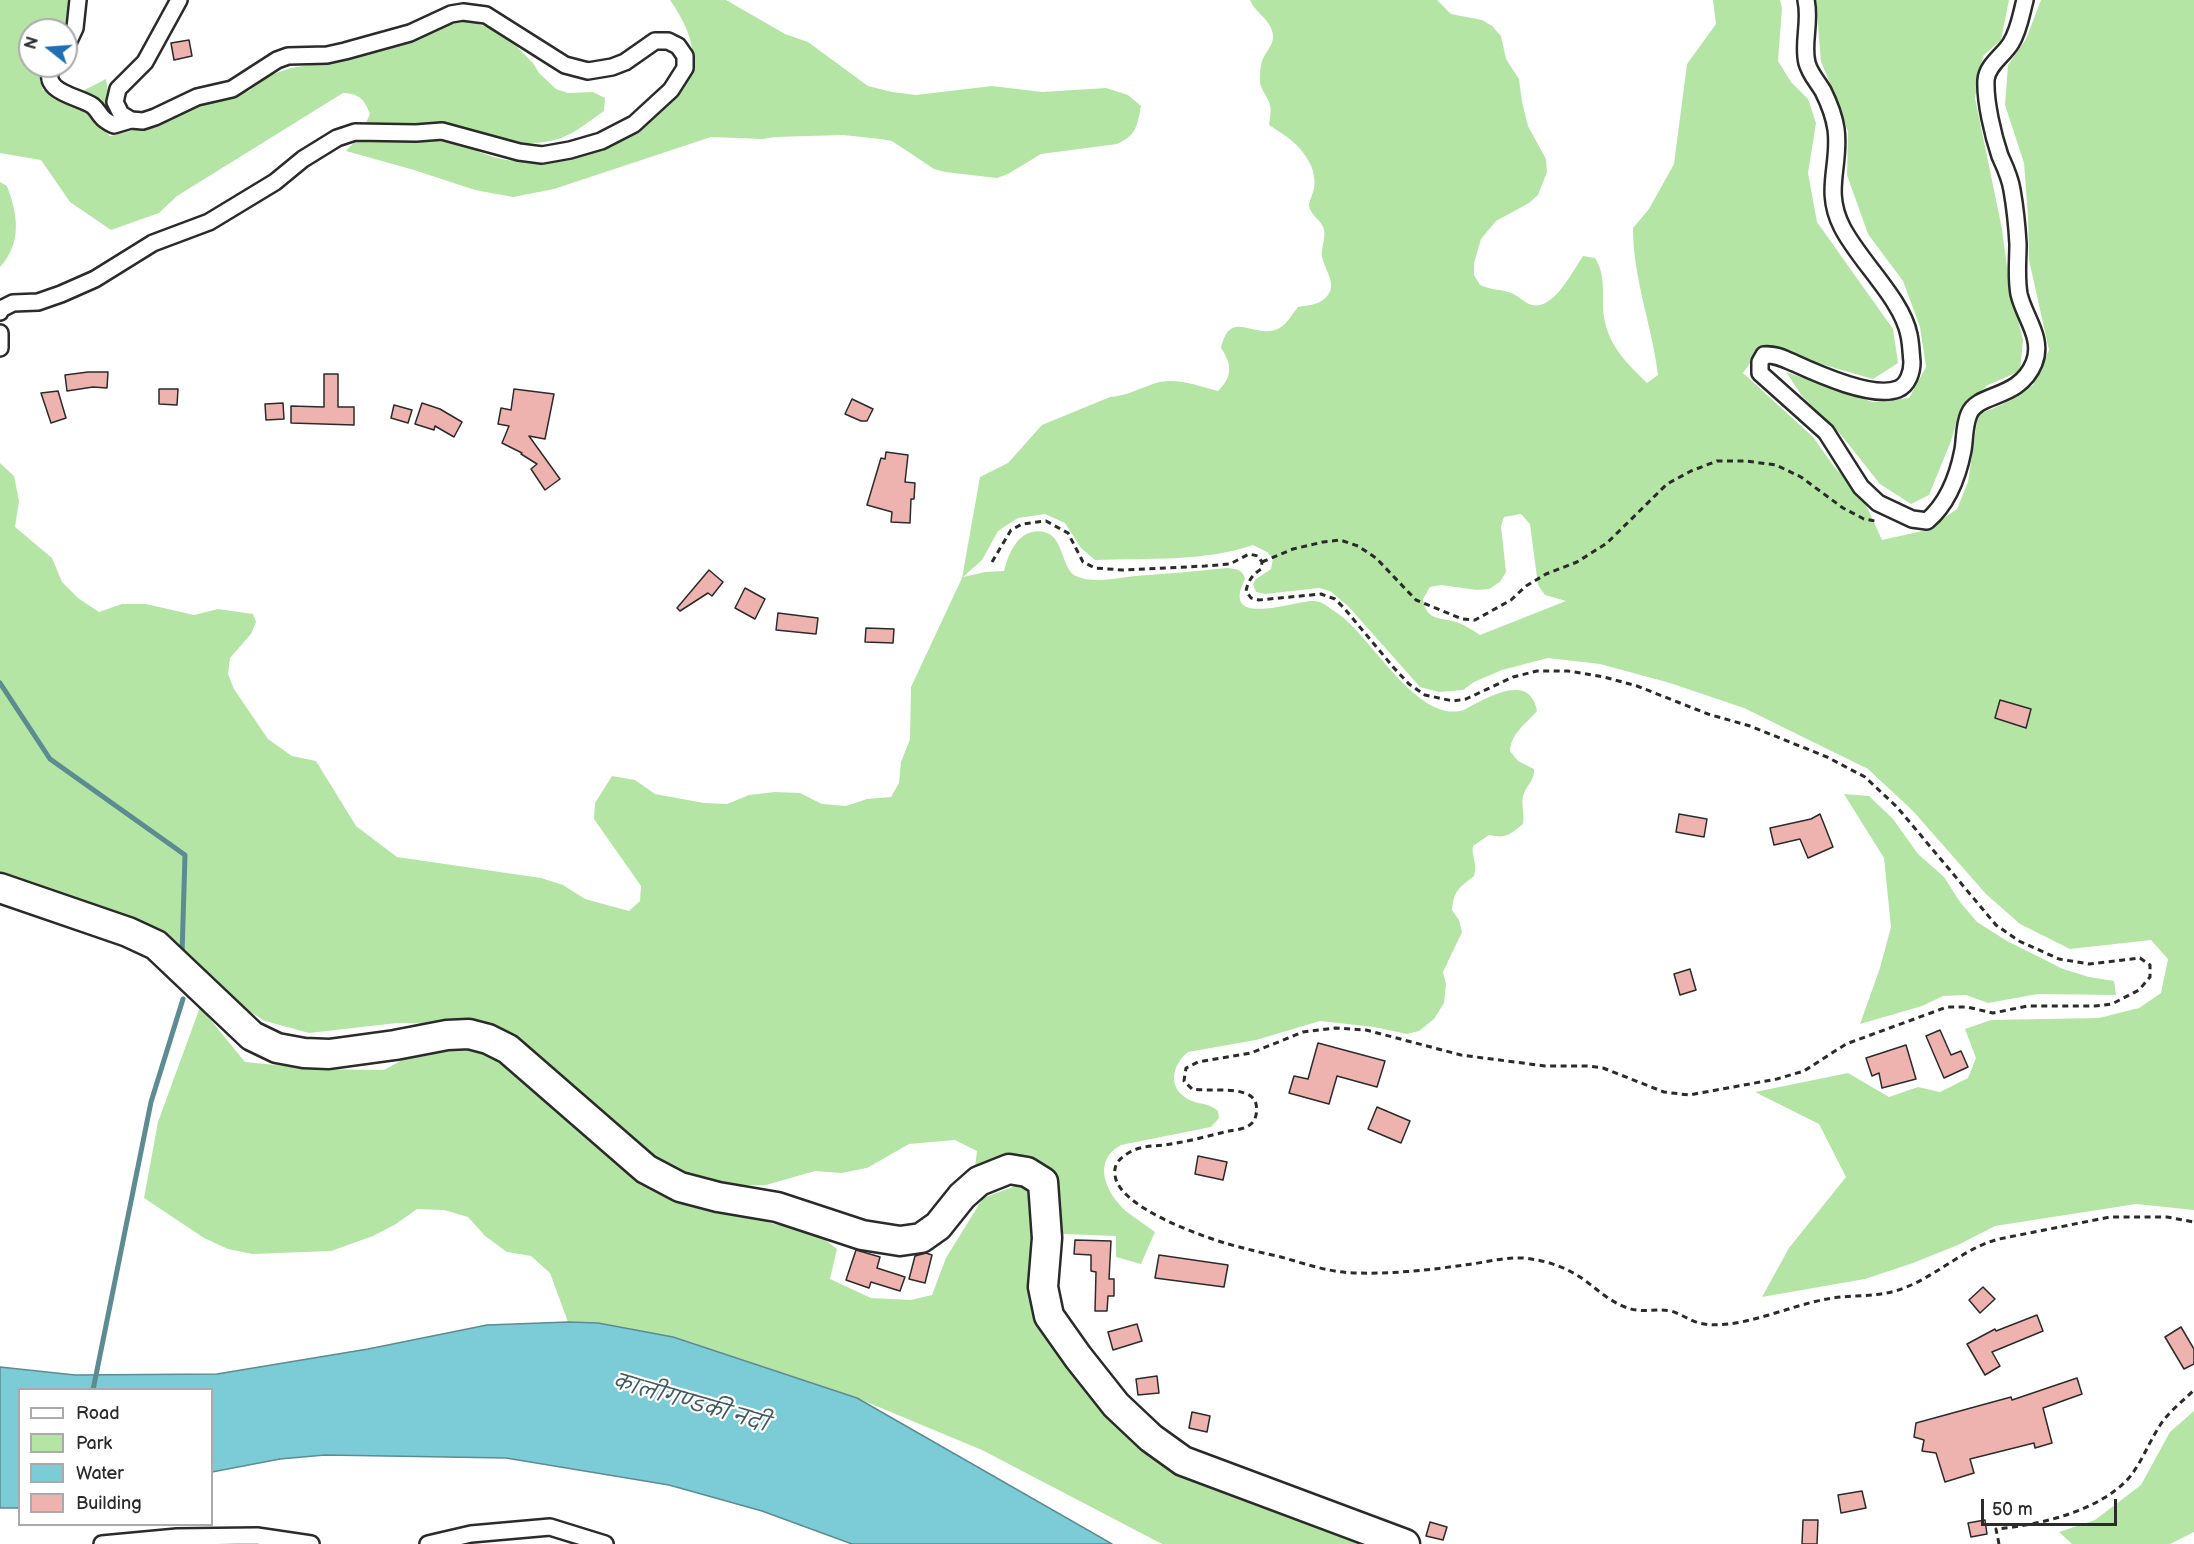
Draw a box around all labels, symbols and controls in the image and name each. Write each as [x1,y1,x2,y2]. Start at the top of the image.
north arrow [18,18,78,78]
text: N [21,35,43,52]
water label: कालीगण्डकी नदी [609,1370,771,1438]
legend [18,1388,213,1526]
text: Road [76,1403,120,1424]
text: Park [76,1433,112,1454]
text: Water [76,1463,124,1484]
scale bar [1984,1487,2120,1525]
text: Building [76,1493,142,1514]
text: 50 m [1992,1499,2033,1520]

